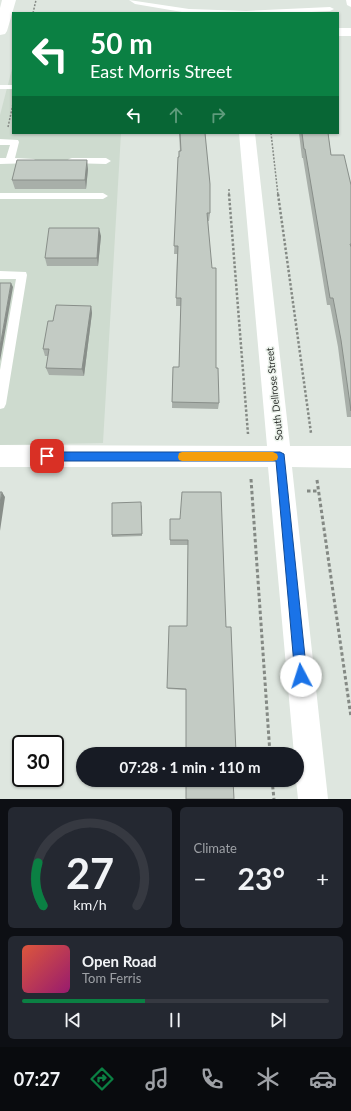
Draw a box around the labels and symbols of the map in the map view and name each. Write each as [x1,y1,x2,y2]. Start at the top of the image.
street label: South Dellrose Street [263,346,285,441]
pin [30,439,64,473]
position arrow [280,655,322,697]
speed limit sign: 30 [12,735,64,787]

